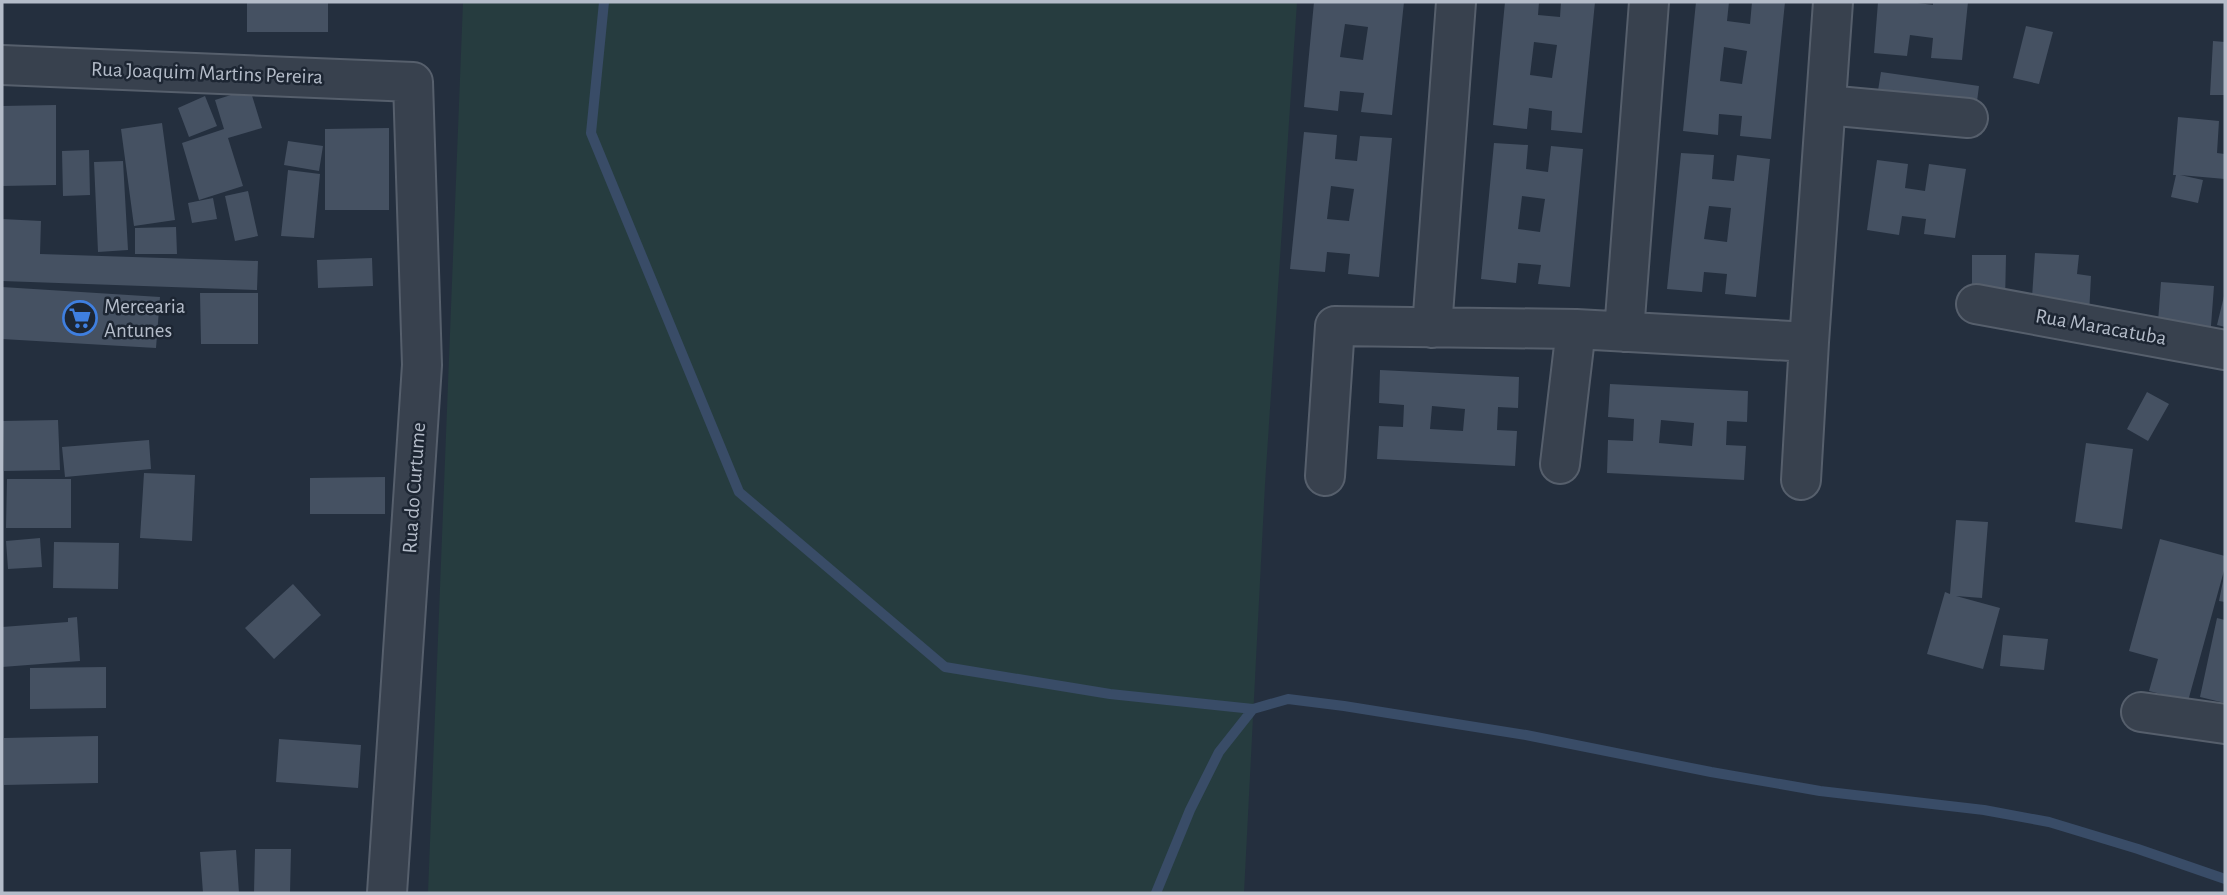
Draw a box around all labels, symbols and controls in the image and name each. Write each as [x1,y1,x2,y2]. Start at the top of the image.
street label: Rua Joaquim Martins Pereira [91,58,324,88]
place label: Mercearia Antunes [104,296,186,341]
supermarket icon: Mercearia Antunes [61,299,99,337]
street label: Rua Maracatuba [2034,305,2168,349]
street label: Rua do Curtume [399,422,429,554]

